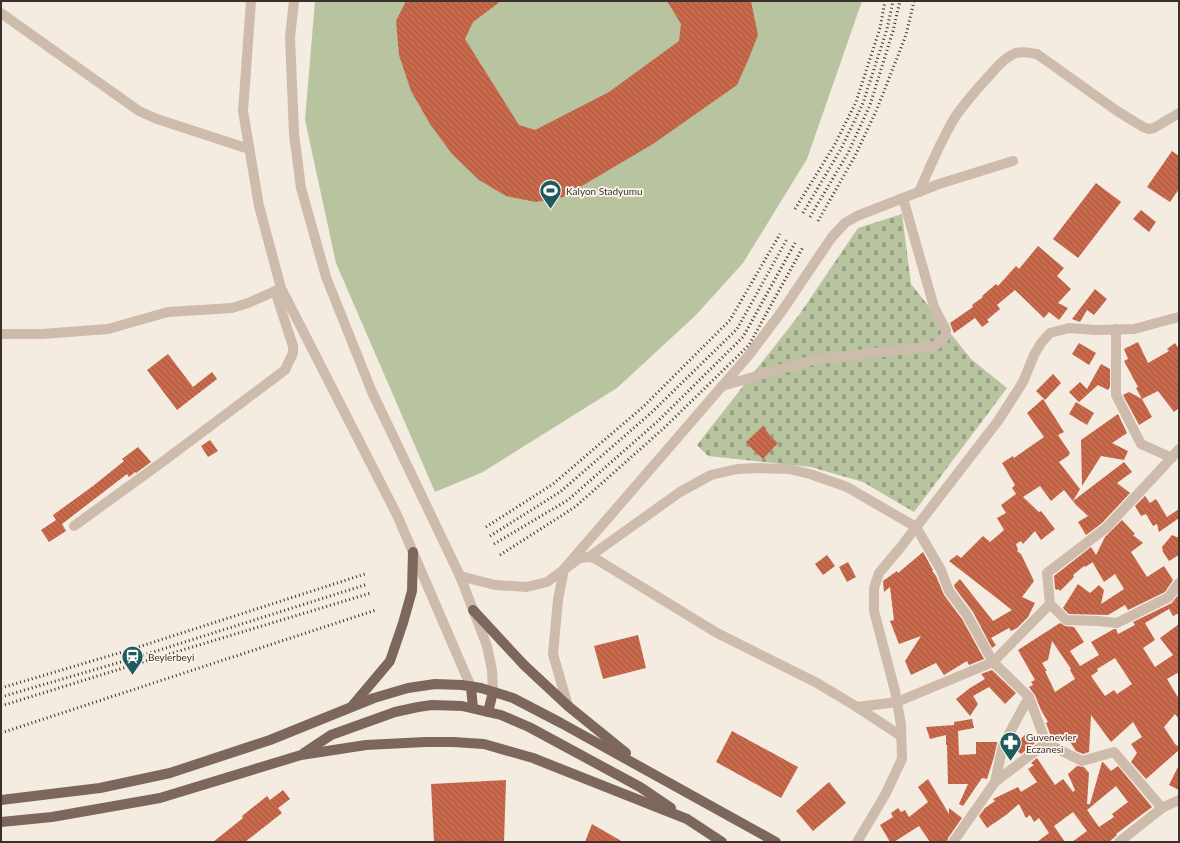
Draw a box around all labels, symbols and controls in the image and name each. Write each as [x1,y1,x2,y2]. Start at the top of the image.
sports icon: Kalyon Stadyumu [537,178,563,211]
place label: Kalyon Stadyumu [566,185,643,197]
station icon: Beylerbeyi [120,644,146,677]
place label: Beylerbeyi [148,651,194,663]
pharmacy icon: Guvenevler Eczanesi [998,730,1024,763]
place label: Guvenevler Eczanesi [1026,731,1077,755]

